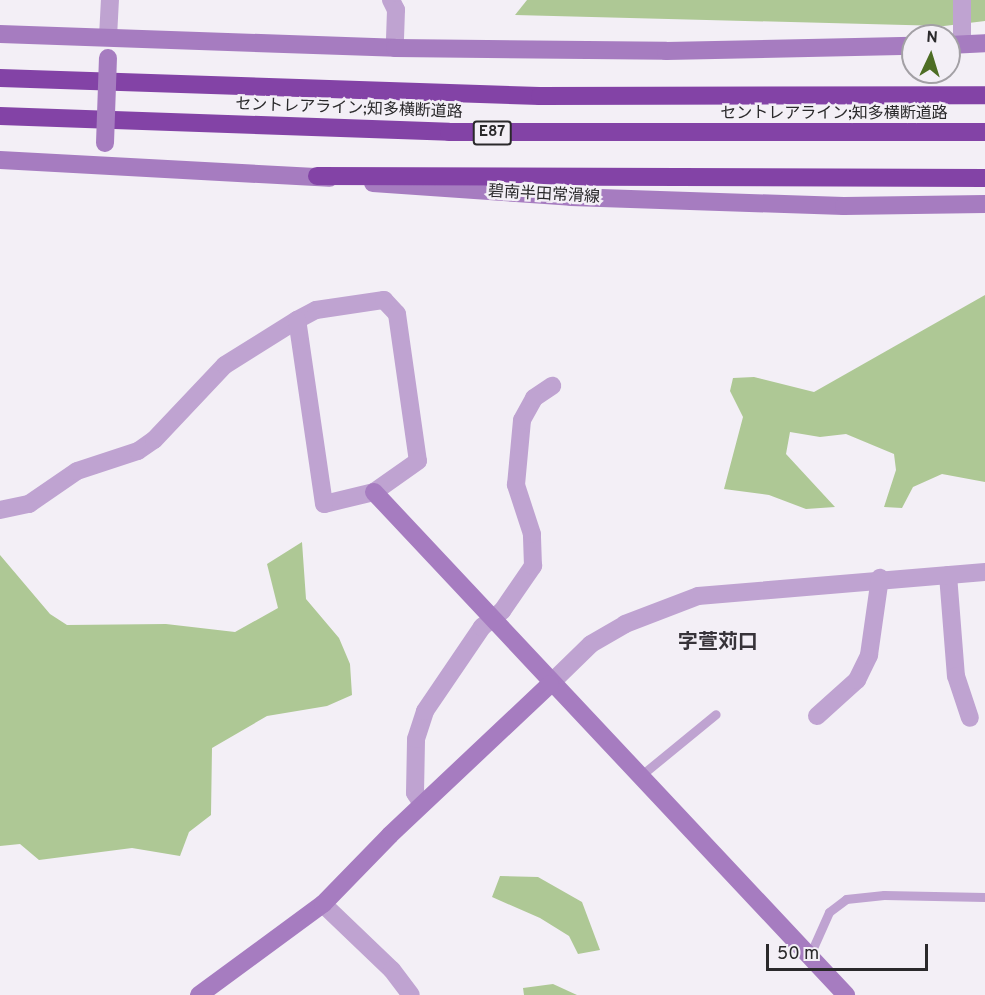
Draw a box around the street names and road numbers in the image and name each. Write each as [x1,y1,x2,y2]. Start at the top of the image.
street label: セントレアライン;知多横断道路 [235,95,463,123]
street label: セントレアライン;知多横断道路 [720,104,948,124]
road number: E87 [472,121,512,145]
street label: 碧南半田常滑線 [488,182,600,208]

